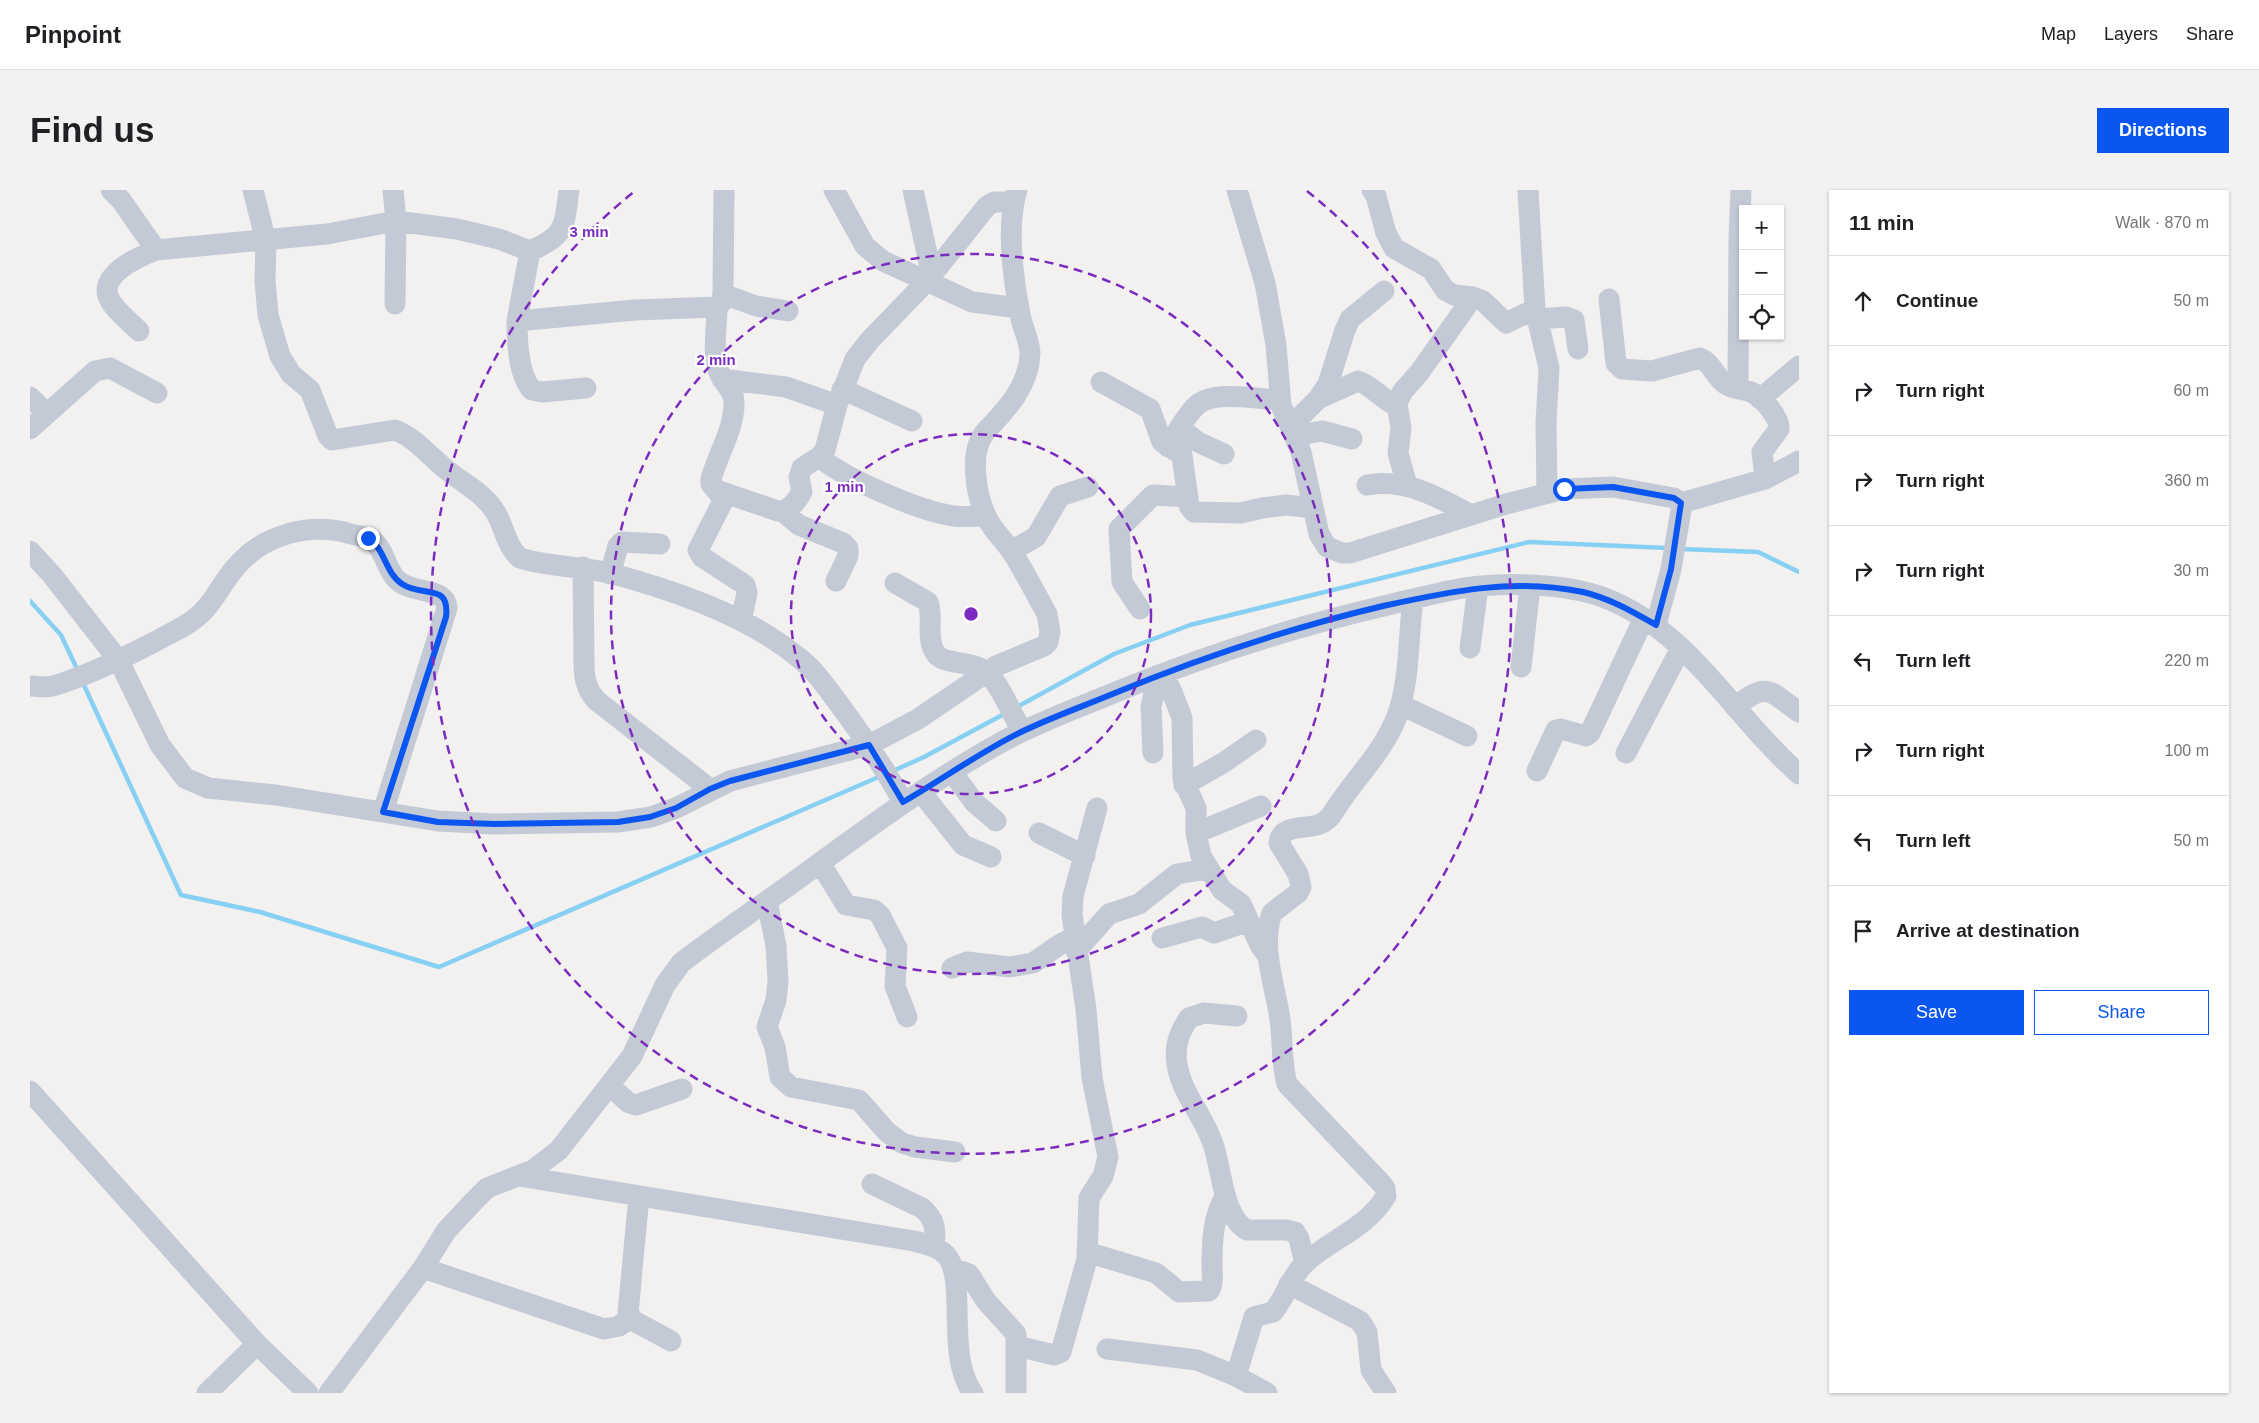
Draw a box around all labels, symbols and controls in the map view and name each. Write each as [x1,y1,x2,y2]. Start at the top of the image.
text: Pinpoint [25,21,121,48]
text: Map [2041,24,2076,44]
text: Layers [2104,24,2158,44]
text: Share [2186,24,2234,44]
button: Directions [2097,108,2229,153]
text: Find us [30,110,154,149]
map controls [1739,205,1784,340]
button: + [1739,205,1784,250]
text: 11 min [1849,211,1914,234]
text: Walk · 870 m [2115,214,2209,231]
text: 3 min [569,223,609,240]
button: − [1739,250,1784,295]
icon: ahead [1849,287,1877,315]
text: Continue [1896,290,1978,311]
text: 50 m [2173,292,2209,309]
button: locate [1739,295,1784,340]
text: 2 min [696,351,736,368]
icon: right [1849,377,1877,405]
text: Turn right [1896,380,1984,401]
text: 60 m [2173,382,2209,399]
icon: right [1849,467,1877,495]
text: Turn right [1896,470,1984,491]
text: 360 m [2165,472,2209,489]
text: 1 min [824,478,864,495]
route start [1553,478,1576,501]
route end [357,527,380,550]
icon: right [1849,557,1877,585]
text: Turn right [1896,560,1984,581]
text: 30 m [2173,562,2209,579]
centre of rings [962,605,980,623]
icon: left [1849,647,1877,675]
text: Turn left [1896,650,1971,671]
text: 220 m [2165,652,2209,669]
icon: right [1849,737,1877,765]
text: Turn right [1896,740,1984,761]
text: 100 m [2165,742,2209,759]
icon: left [1849,827,1877,855]
text: Turn left [1896,830,1971,851]
text: 50 m [2173,832,2209,849]
icon: arrive [1849,917,1877,945]
text: Arrive at destination [1896,920,2080,941]
button: Save [1849,990,2024,1035]
button: Share [2034,990,2209,1035]

